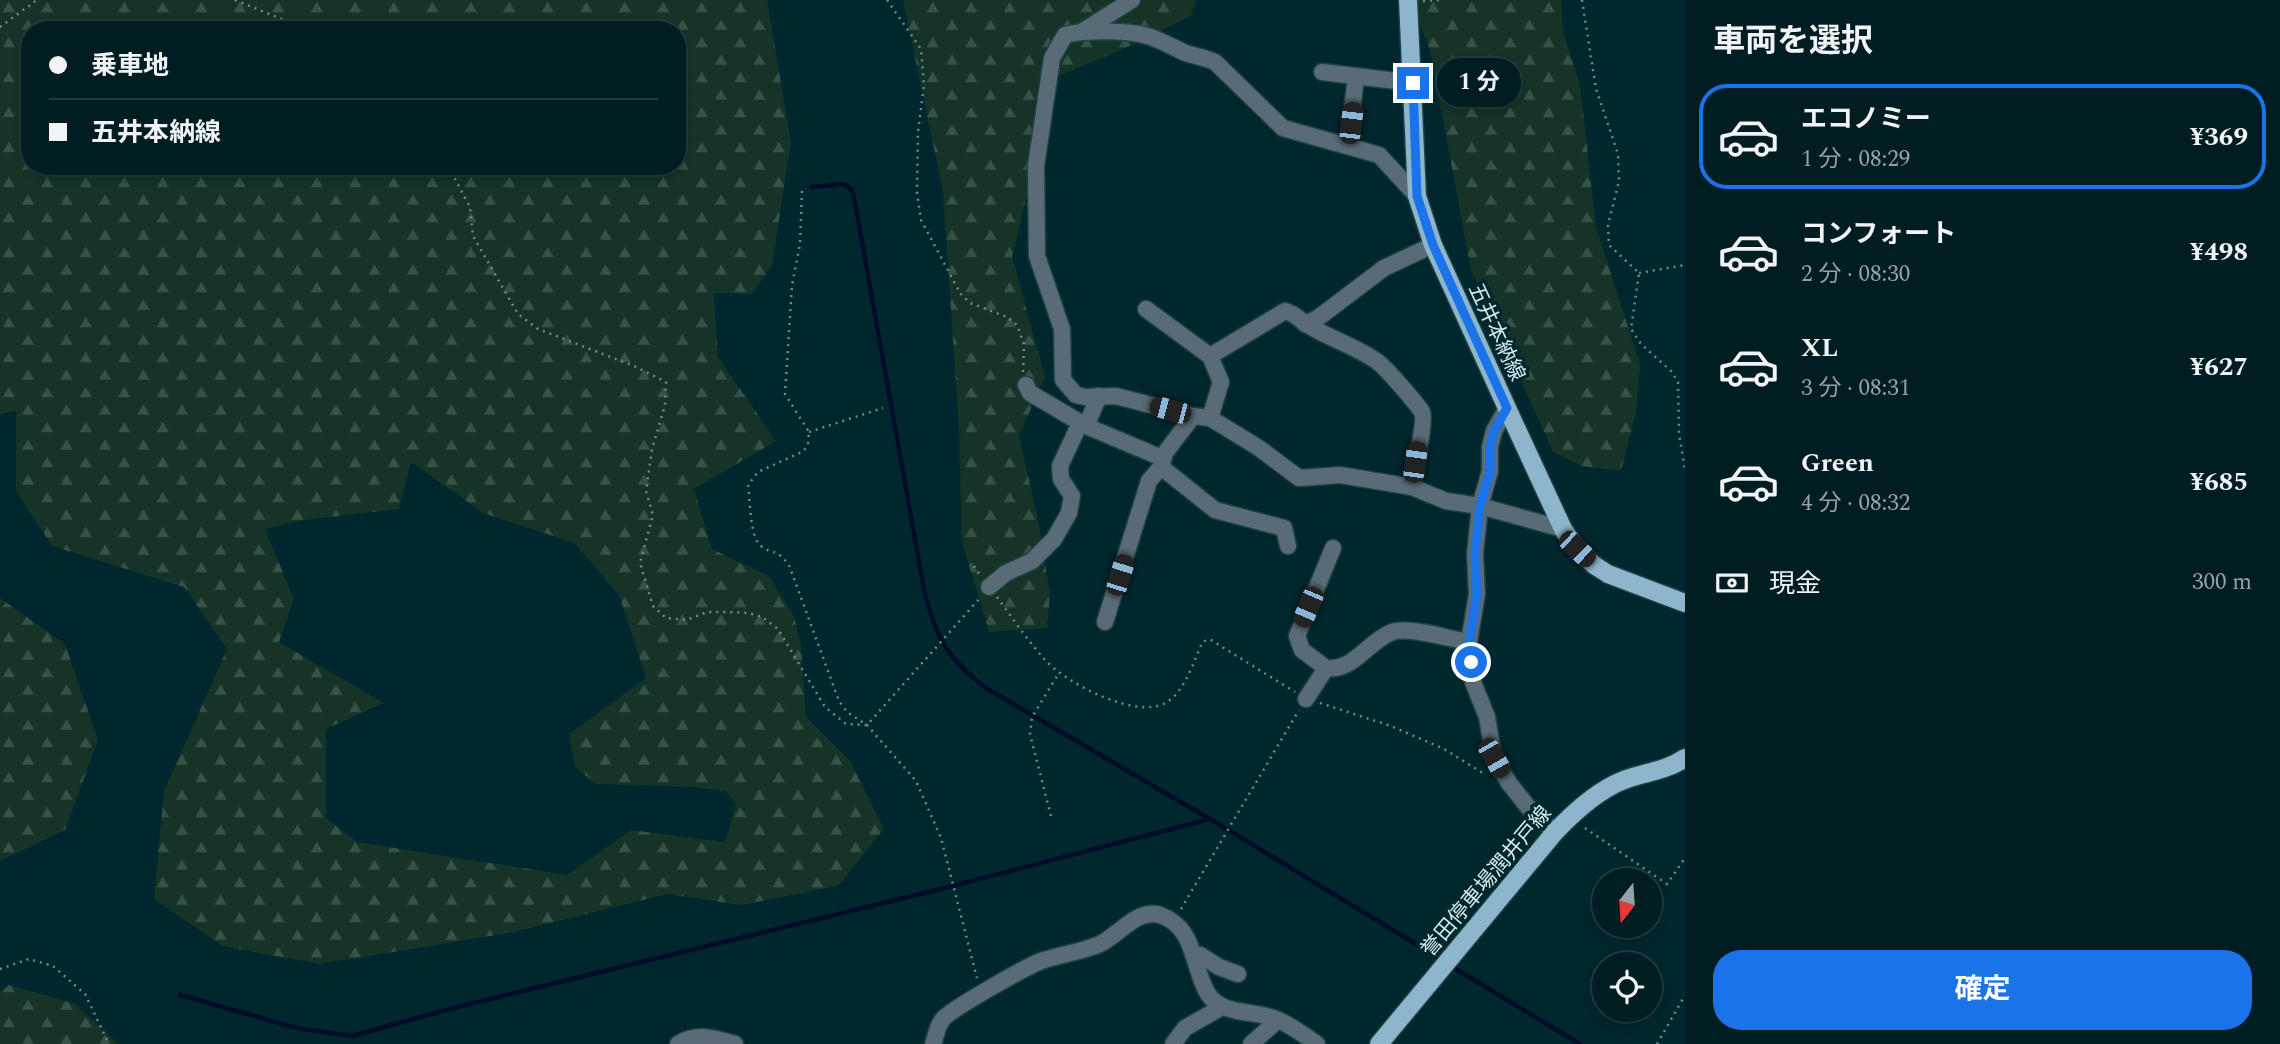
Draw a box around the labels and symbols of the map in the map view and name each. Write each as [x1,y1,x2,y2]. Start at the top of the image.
callout: 1 分 [1438,58,1522,108]
route end [1397,67,1429,99]
car [1339,101,1364,145]
street label: 五井本納線 [1459,278,1533,387]
car [1147,394,1194,426]
car [1402,440,1429,484]
car [1555,527,1600,571]
car [1104,552,1137,598]
car [1291,584,1326,630]
route start [1455,646,1487,678]
car [1475,735,1514,781]
street label: 誉田停車場潤井戸線 [1414,799,1560,964]
north arrow [1592,868,1662,938]

